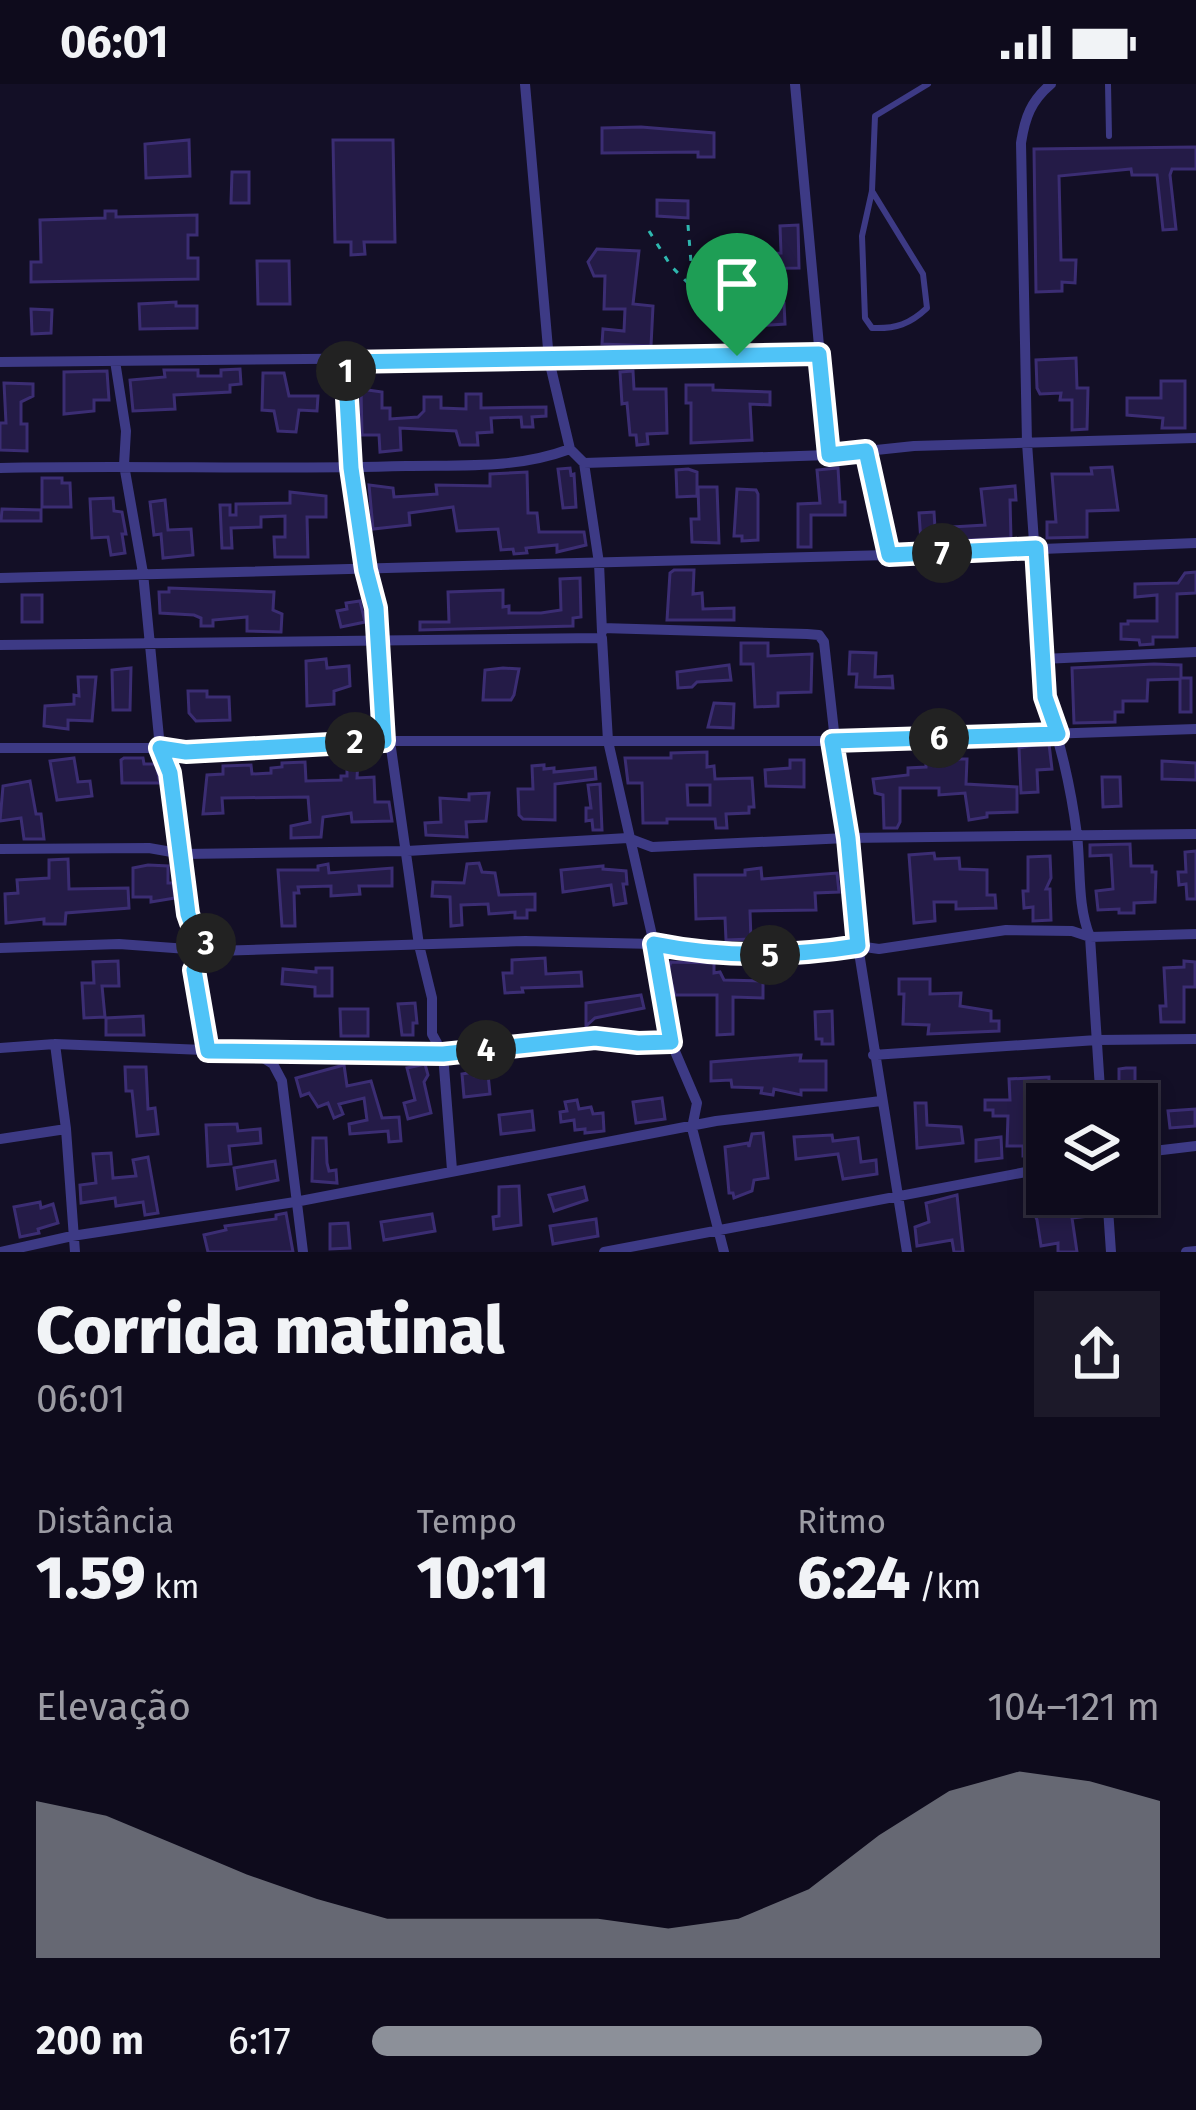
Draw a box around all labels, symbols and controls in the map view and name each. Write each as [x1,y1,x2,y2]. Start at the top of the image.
text: 06:01 [60,15,169,69]
pin [686,233,788,356]
icon: arrive [704,251,770,317]
pin: 1 [316,341,376,401]
text: 1 [338,351,354,391]
pin: 7 [912,523,972,583]
text: 7 [934,533,950,573]
pin: 6 [909,708,969,768]
pin: 2 [325,712,385,772]
text: 6 [930,718,948,758]
text: 2 [346,722,364,762]
pin: 3 [176,913,236,973]
text: 3 [197,923,215,963]
pin: 5 [740,925,800,985]
text: 5 [761,935,779,975]
pin: 4 [456,1020,516,1080]
text: 4 [477,1030,495,1070]
map controls [1026,1083,1158,1215]
button: layers [1026,1083,1158,1215]
text: Corrida matinal [36,1291,504,1370]
button: share [1034,1291,1160,1417]
text: 06:01 [36,1376,126,1422]
text: Distância [36,1502,174,1542]
text: Tempo [417,1502,517,1542]
text: Ritmo [797,1502,886,1542]
text: 1.59 [36,1542,146,1614]
text: 10:11 [417,1542,549,1614]
text: 6:24 [797,1542,910,1614]
text: km [146,1567,199,1607]
text: /km [910,1567,981,1607]
text: Elevação [36,1684,191,1730]
text: 104–121 m [987,1684,1160,1730]
text: 200 m [36,2018,144,2064]
text: 6:17 [228,2018,291,2064]

